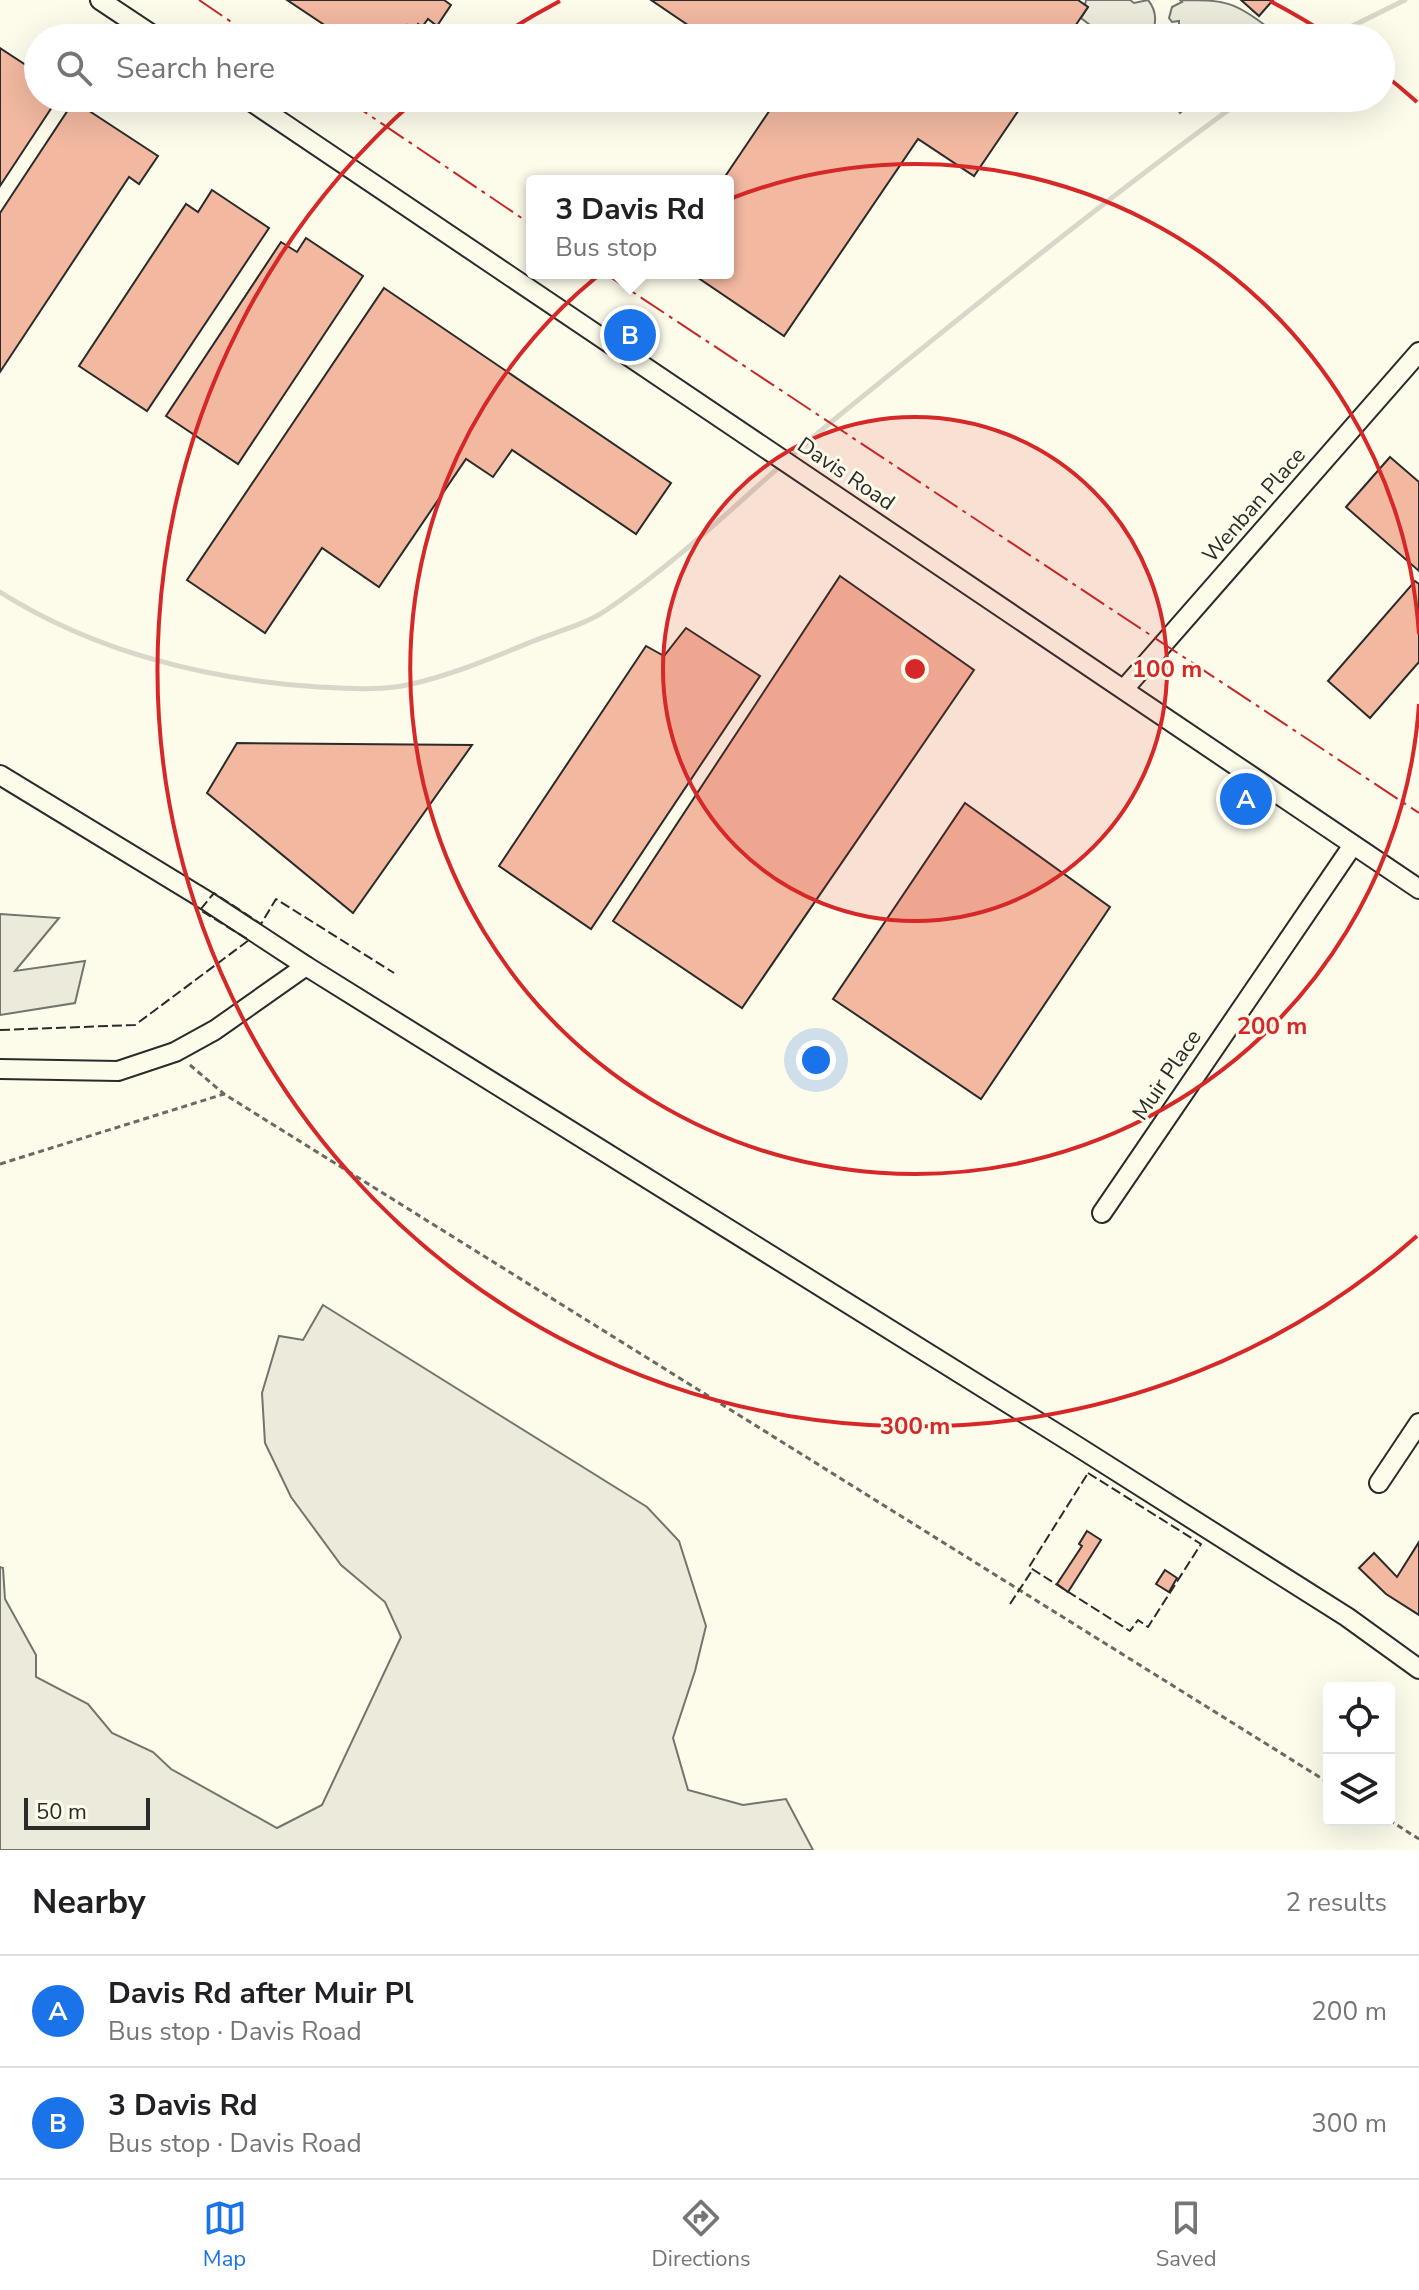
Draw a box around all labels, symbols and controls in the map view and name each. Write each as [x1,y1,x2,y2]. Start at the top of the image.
search box [24,24,1395,112]
icon: search [52,46,96,90]
text: Search here [116,48,275,89]
popup [526,175,734,279]
text: 3 Davis Rd [555,189,705,230]
text: Bus stop [555,230,658,265]
pin: B [604,305,656,365]
street label: Davis Road [791,430,901,518]
street label: Wenban Place [1196,441,1312,569]
text: 100 m [1132,653,1202,685]
centre of rings [901,655,929,683]
pin: A [1220,769,1272,829]
text: 200 m [1237,1010,1307,1042]
street label: Muir Place [1126,1024,1208,1126]
your location [796,1040,836,1080]
text: 300 m [880,1410,950,1442]
map controls [1323,1682,1395,1826]
button: locate [1323,1682,1395,1754]
button: layers [1323,1754,1395,1826]
scale bar [24,1794,150,1830]
text: 50 m [36,1797,87,1827]
text: Nearby [32,1879,146,1925]
text: 2 results [1286,1885,1387,1920]
text: Davis Rd after Muir Pl [108,1973,414,2014]
text: A [48,1994,68,2029]
text: 200 m [1311,1994,1387,2029]
text: Bus stop · Davis Road [108,2014,362,2049]
text: 3 Davis Rd [108,2085,258,2126]
text: B [49,2106,67,2141]
text: 300 m [1311,2106,1387,2141]
text: Bus stop · Davis Road [108,2126,362,2161]
tab: Map [203,2196,247,2274]
tab: Directions [652,2196,751,2274]
tab: Saved [1156,2196,1216,2274]

